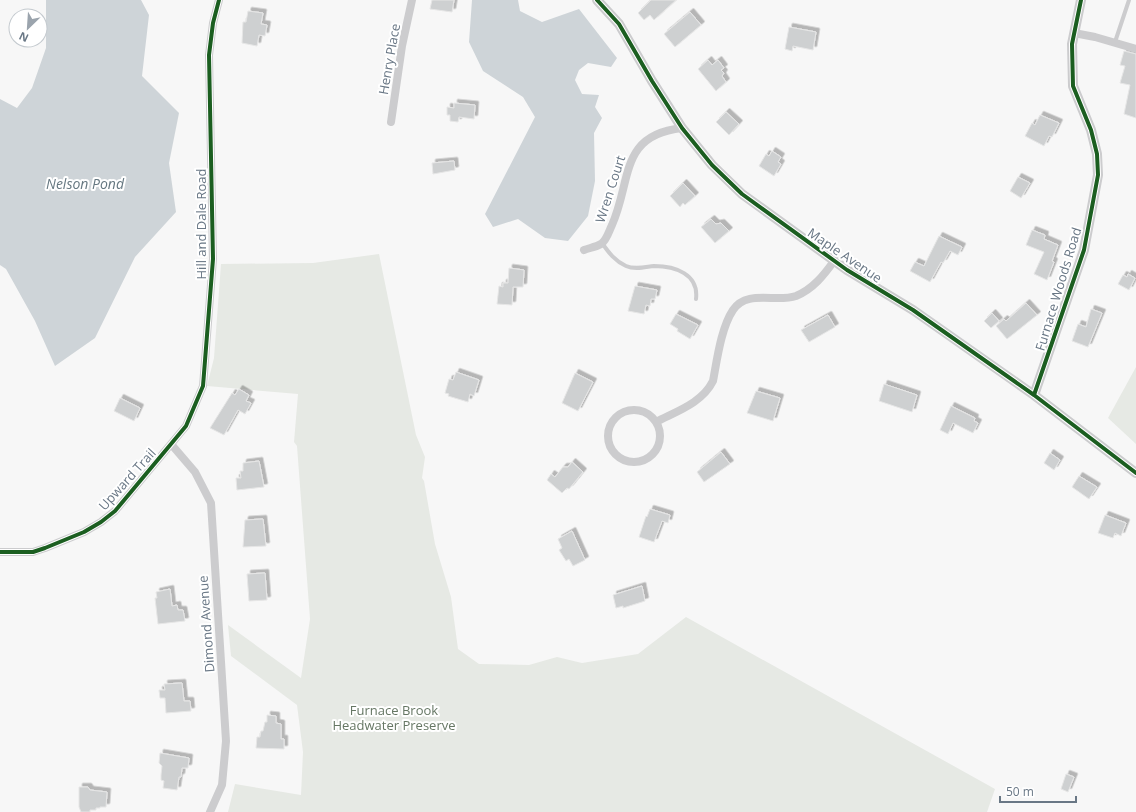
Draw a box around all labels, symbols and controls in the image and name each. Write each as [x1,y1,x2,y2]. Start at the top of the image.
north arrow [8,8,48,48]
street label: Henry Place [374,22,404,96]
text: N [16,29,31,46]
street label: Wren Court [591,153,629,225]
street label: Hill and Dale Road [192,169,210,279]
water label: Nelson Pond [46,174,125,193]
street label: Maple Avenue [804,223,886,287]
street label: Furnace Woods Road [1031,225,1085,353]
street label: Upward Trail [94,444,160,514]
street label: Dimond Avenue [194,575,218,673]
park label: Furnace Brook Headwater Preserve [332,701,456,734]
scale bar [1000,778,1076,804]
text: 50 m [1006,783,1034,800]

